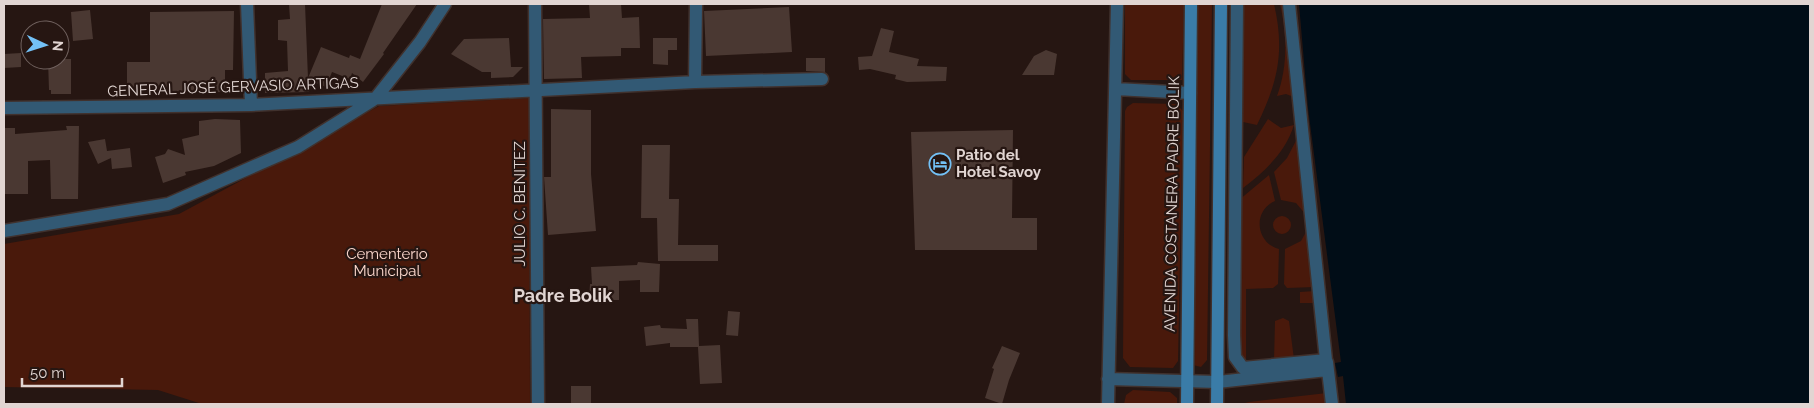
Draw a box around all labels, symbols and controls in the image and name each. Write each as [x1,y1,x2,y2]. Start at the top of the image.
north arrow [20,20,70,70]
text: N [50,40,66,52]
street label: GENERAL JOSÉ GERVASIO ARTIGAS [107,74,359,100]
street label: AVENIDA COSTANERA PADRE BOLIK [1161,75,1183,332]
street label: JULIO C. BENITEZ [511,141,529,267]
place label: Patio del Hotel Savoy [956,146,1042,181]
hotel icon: Patio del Hotel Savoy [928,152,952,176]
park label: Cementerio Municipal [346,245,428,280]
district label: Padre Bolik [514,285,613,306]
scale bar [22,356,122,388]
text: 50 m [30,364,65,382]

